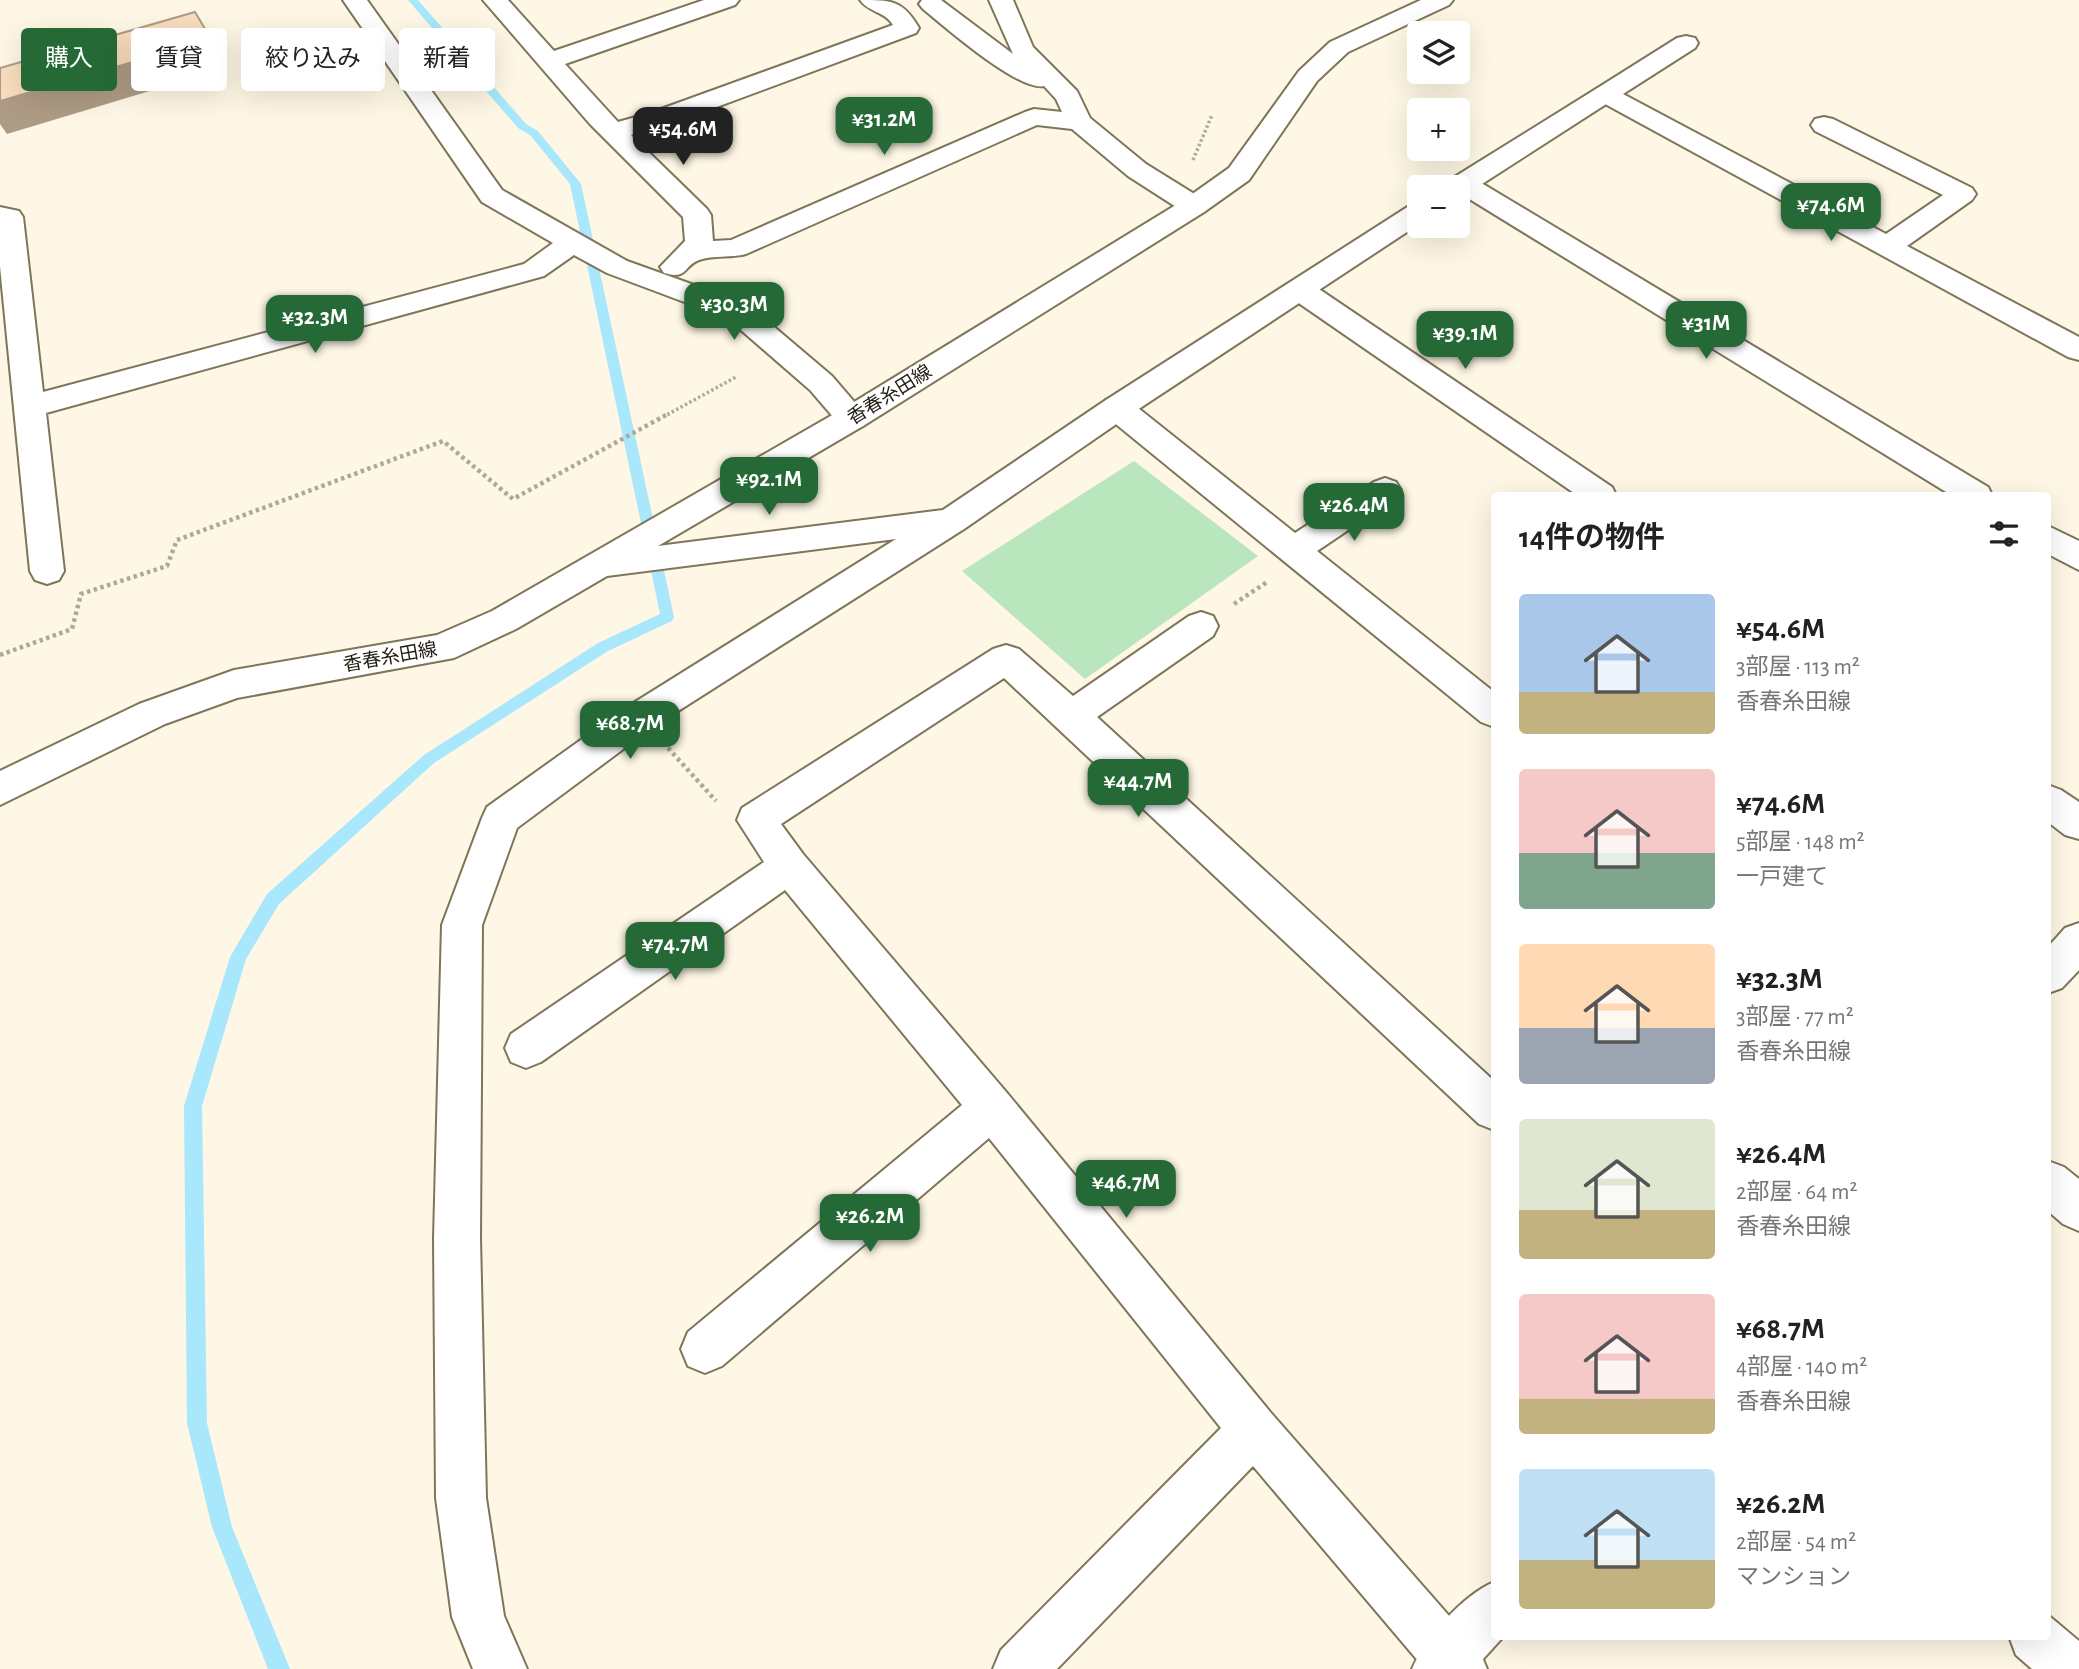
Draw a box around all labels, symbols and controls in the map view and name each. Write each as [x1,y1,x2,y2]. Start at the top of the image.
map controls [1407,21,1470,238]
button: layers [1407,21,1470,84]
chip: 購入 [21,28,117,91]
chip: 賃貸 [131,28,227,91]
chip: 絞り込み [241,28,385,91]
chip: 新着 [399,28,495,91]
pin: ¥31.2M [827,97,941,157]
button: + [1407,98,1470,161]
pin: ¥54.6M [626,108,740,167]
text: ¥31.2M [852,108,916,131]
text: ¥54.6M [649,118,717,141]
button: − [1407,175,1470,238]
pin: ¥74.6M [1774,184,1888,243]
text: ¥74.6M [1797,194,1865,217]
pin: ¥30.3M [677,282,791,342]
text: ¥30.3M [700,293,768,316]
pin: ¥32.3M [258,296,372,355]
pin: ¥31M [1665,302,1747,361]
text: ¥32.3M [282,306,348,329]
pin: ¥39.1M [1408,312,1522,371]
text: ¥31M [1682,312,1730,335]
text: ¥39.1M [1433,322,1498,345]
street label: 香春糸田線 [844,361,935,429]
pin: ¥92.1M [712,458,826,517]
text: ¥92.1M [736,468,802,491]
pin: ¥26.4M [1297,484,1411,543]
text: ¥26.4M [1319,494,1389,517]
icon: filters [1985,515,2023,553]
text: 14件の物件 [1519,523,1665,553]
text: ¥54.6M [1736,614,1825,644]
icon: home [1575,622,1659,706]
street label: 香春糸田線 [342,639,439,675]
text: 3部屋 · 113 m² [1736,656,1860,679]
text: 香春糸田線 [1736,691,1851,714]
pin: ¥68.7M [573,702,687,761]
text: ¥68.7M [596,712,664,735]
pin: ¥44.7M [1081,760,1195,819]
text: ¥44.7M [1104,770,1172,793]
text: ¥74.6M [1736,789,1825,819]
icon: home [1575,797,1659,881]
text: 5部屋 · 148 m² [1736,831,1865,854]
text: 一戸建て [1736,866,1828,889]
pin: ¥74.7M [618,922,732,982]
text: ¥74.7M [641,933,709,956]
text: ¥32.3M [1736,964,1823,994]
icon: home [1575,972,1659,1056]
text: 3部屋 · 77 m² [1736,1006,1854,1029]
text: 香春糸田線 [1736,1041,1851,1064]
text: ¥26.4M [1736,1139,1826,1169]
icon: home [1575,1147,1659,1231]
pin: ¥46.7M [1069,1160,1183,1220]
text: ¥46.7M [1092,1171,1160,1194]
text: 2部屋 · 64 m² [1736,1181,1857,1204]
pin: ¥26.2M [813,1194,927,1254]
text: ¥26.2M [836,1205,904,1228]
text: 香春糸田線 [1736,1216,1851,1239]
text: ¥68.7M [1736,1314,1825,1344]
icon: home [1575,1322,1659,1406]
text: 4部屋 · 140 m² [1736,1356,1867,1379]
text: 香春糸田線 [1736,1391,1851,1414]
text: ¥26.2M [1736,1489,1825,1519]
icon: home [1575,1497,1659,1581]
text: 2部屋 · 54 m² [1736,1531,1856,1554]
text: マンション [1736,1566,1851,1589]

